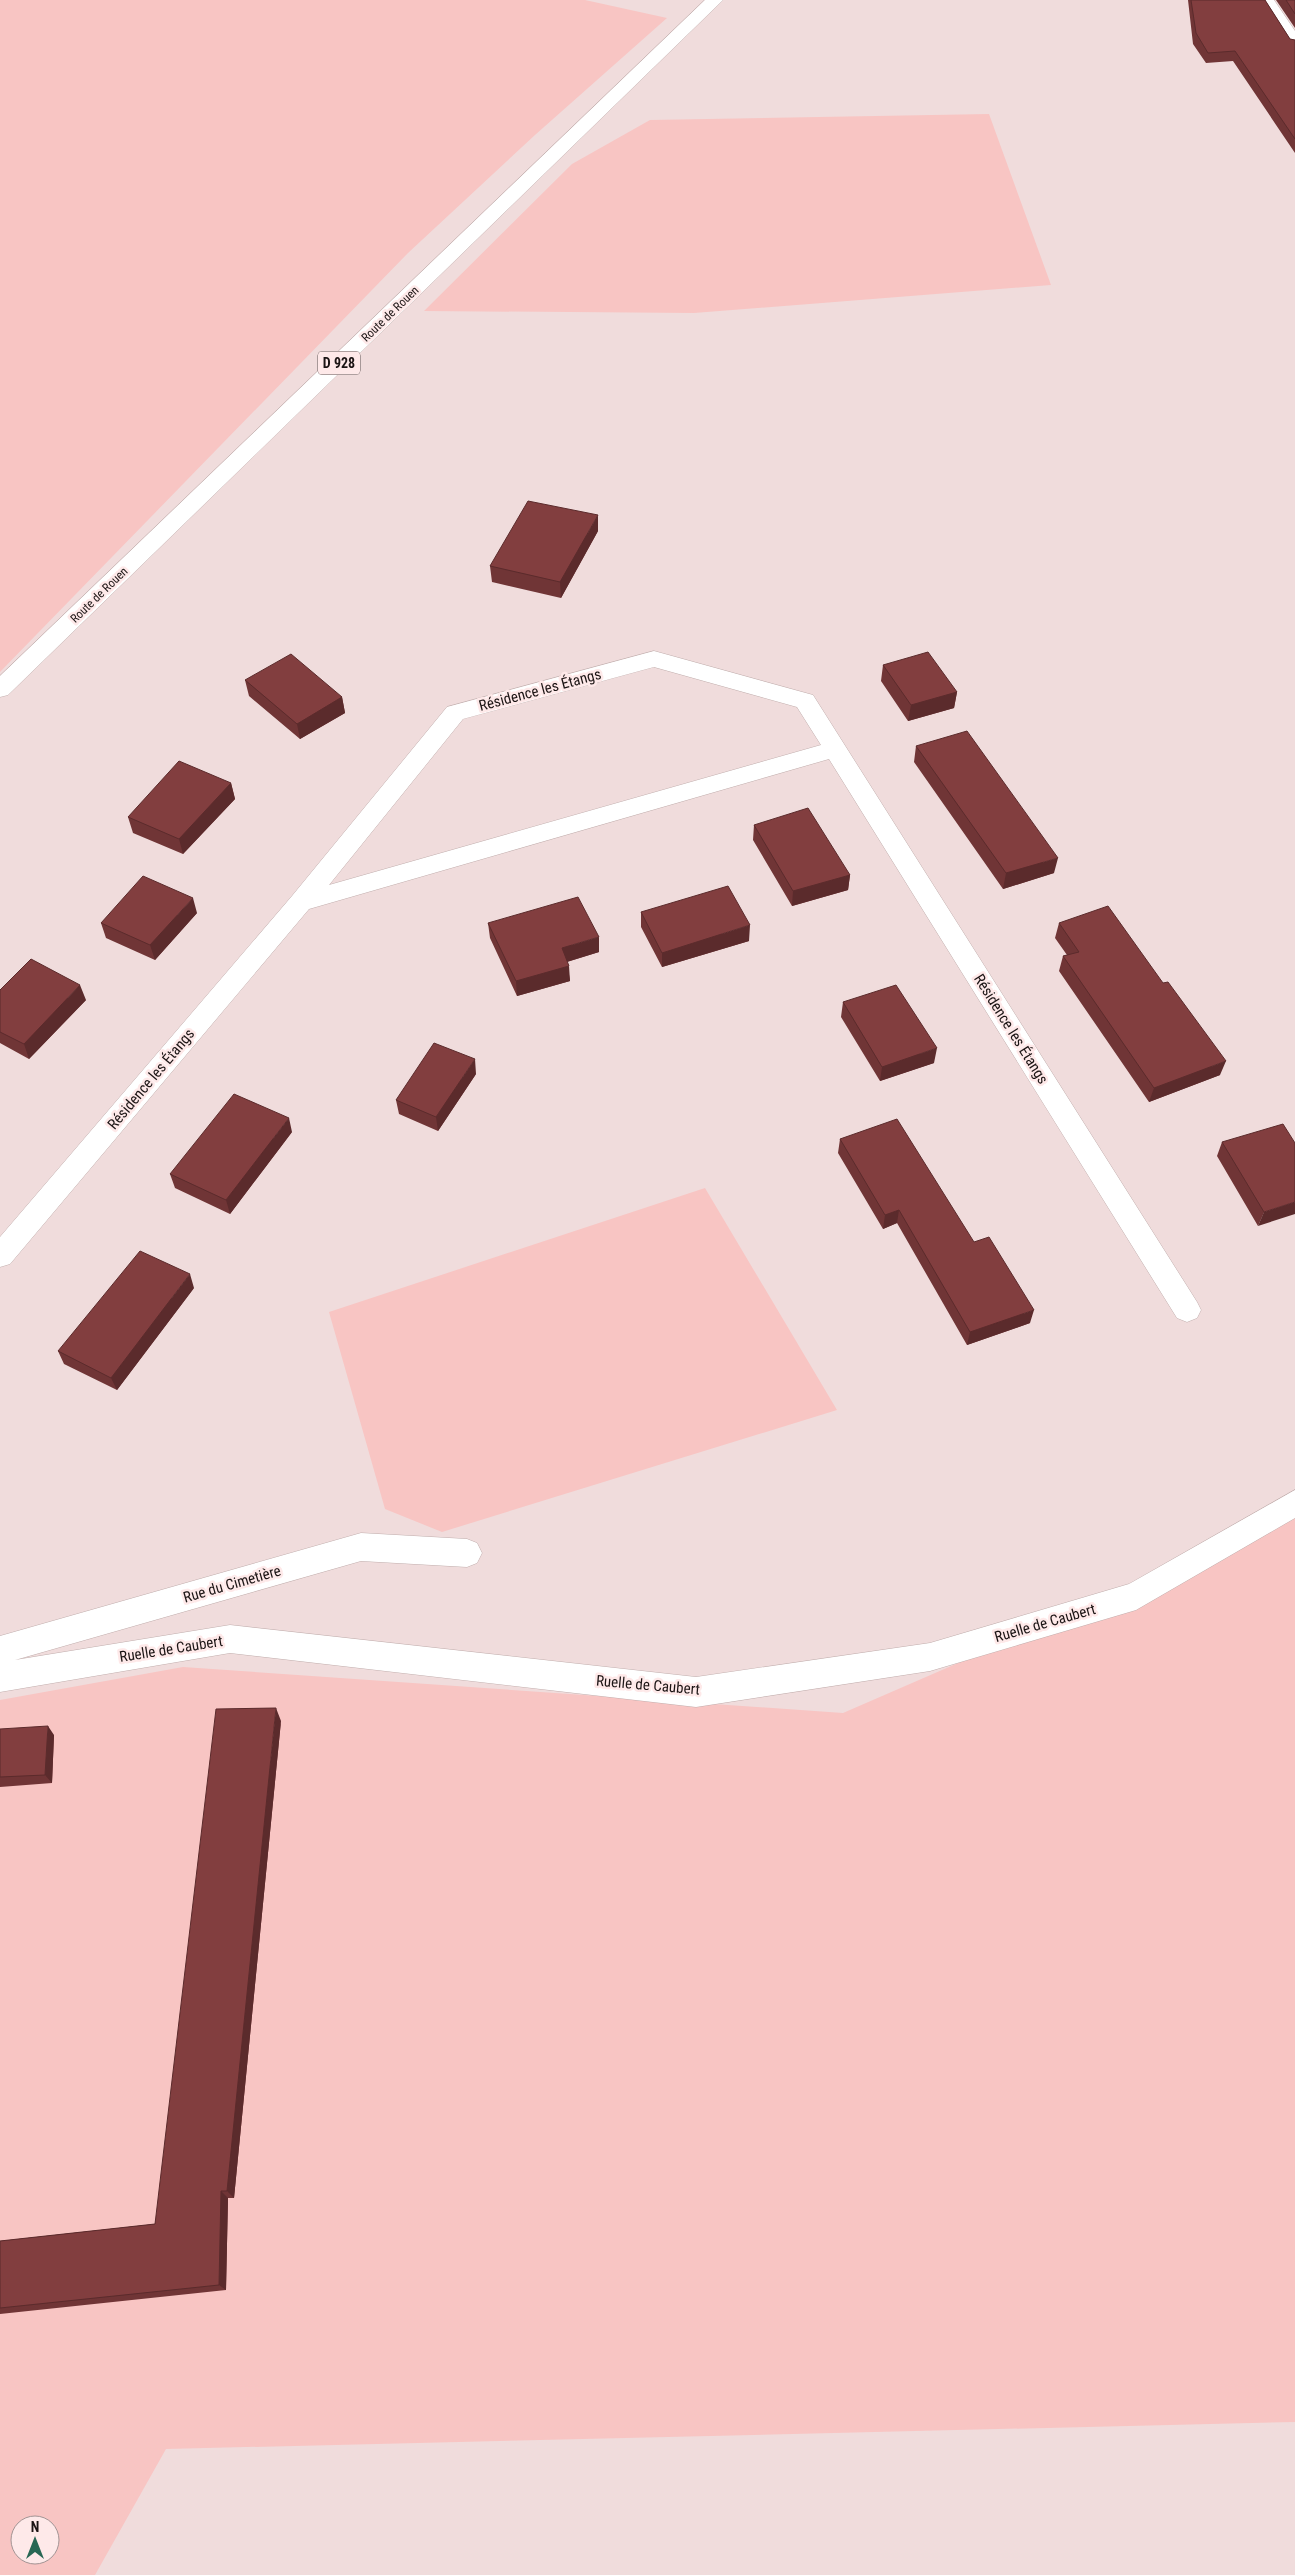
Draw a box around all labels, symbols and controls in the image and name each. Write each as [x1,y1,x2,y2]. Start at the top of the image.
street label: Route de Rouen [358,283,422,345]
road number: D 928 [318,352,360,374]
street label: Route de Rouen [67,564,131,626]
street label: Résidence les Étangs [477,665,603,715]
street label: Résidence les Étangs [970,971,1052,1087]
street label: Résidence les Étangs [104,1025,198,1133]
street label: Rue du Cimetière [181,1562,283,1606]
street label: Ruelle de Caubert [992,1600,1098,1646]
street label: Ruelle de Caubert [118,1632,224,1666]
street label: Ruelle de Caubert [595,1671,701,1699]
north arrow [10,2515,60,2565]
text: N [31,2519,39,2535]

